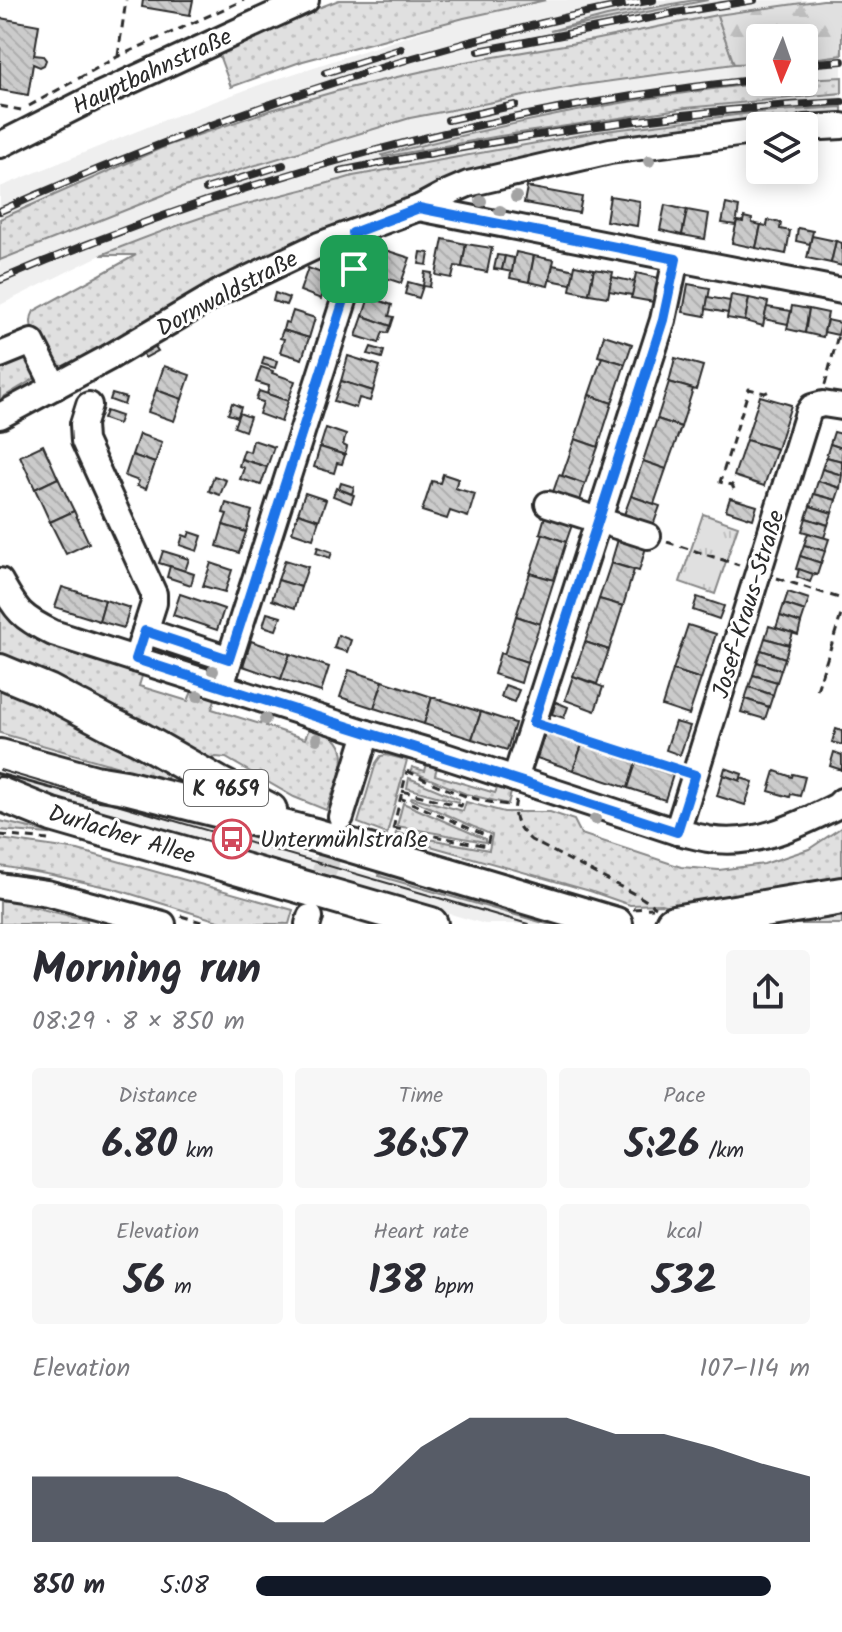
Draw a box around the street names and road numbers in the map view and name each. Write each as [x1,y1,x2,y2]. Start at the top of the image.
street label: Hauptbahnstraße [66,18,239,127]
street label: Dornwaldstraße [150,240,306,348]
street label: Josef-Kraus-Straße [702,505,797,704]
road number: K 9659 [184,770,268,806]
street label: Durlacher Allee [43,795,200,876]

